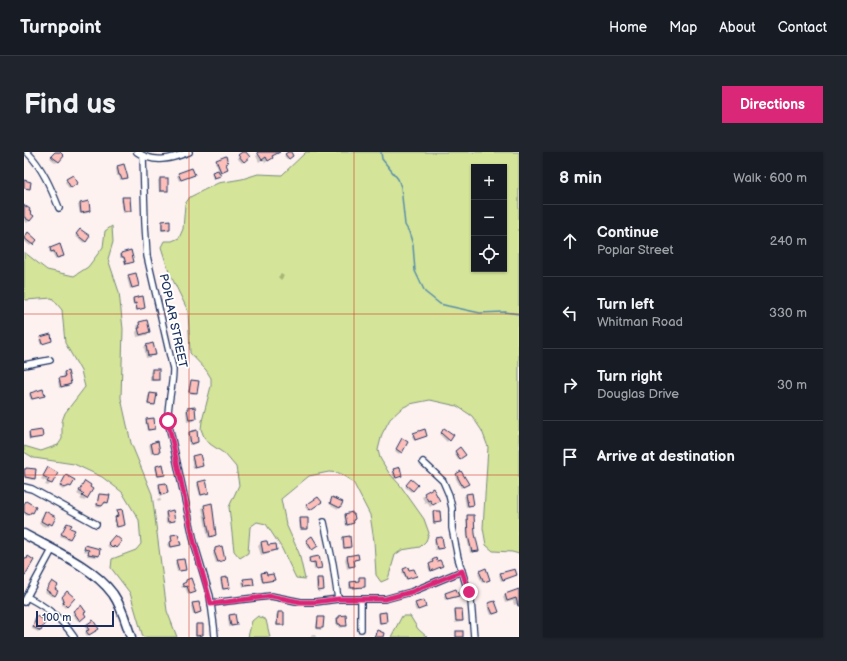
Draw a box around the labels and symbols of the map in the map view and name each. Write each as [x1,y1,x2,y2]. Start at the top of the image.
street label: POPLAR STREET [156,273,190,370]
route start [159,412,177,430]
route end [460,583,478,601]
scale bar [36,609,114,628]

